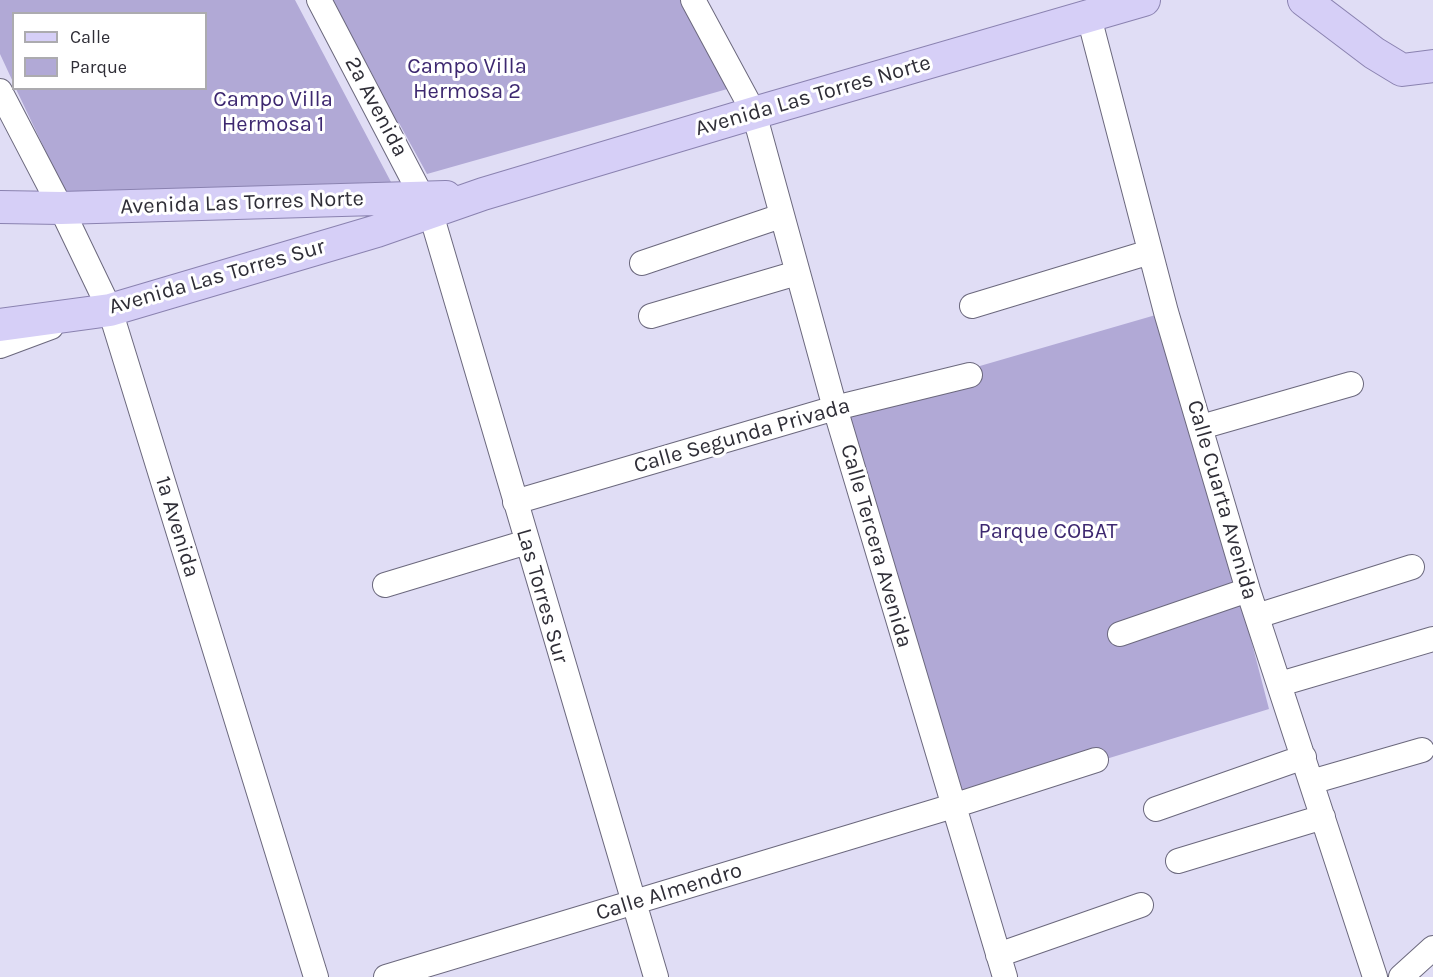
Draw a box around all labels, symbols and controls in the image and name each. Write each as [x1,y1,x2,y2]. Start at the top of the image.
legend [12,12,207,90]
text: Calle [70,26,110,48]
street label: Avenida Las Torres Norte [692,50,934,142]
street label: 2a Avenida [339,52,413,162]
park label: Campo Villa Hermosa 2 [407,54,527,106]
text: Parque [70,56,127,78]
park label: Campo Villa Hermosa 1 [213,87,333,138]
street label: Avenida Las Torres Norte [120,186,364,220]
street label: Avenida Las Torres Sur [106,233,328,321]
street label: Calle Segunda Privada [631,393,853,479]
street label: Calle Cuarta Avenida [1181,397,1263,603]
street label: Calle Tercera Avenida [834,441,918,651]
street label: 1a Avenida [149,473,205,581]
park label: Parque COBAT [978,519,1118,545]
street label: Las Torres Sur [510,526,574,666]
street label: Calle Almendro [593,857,745,927]

